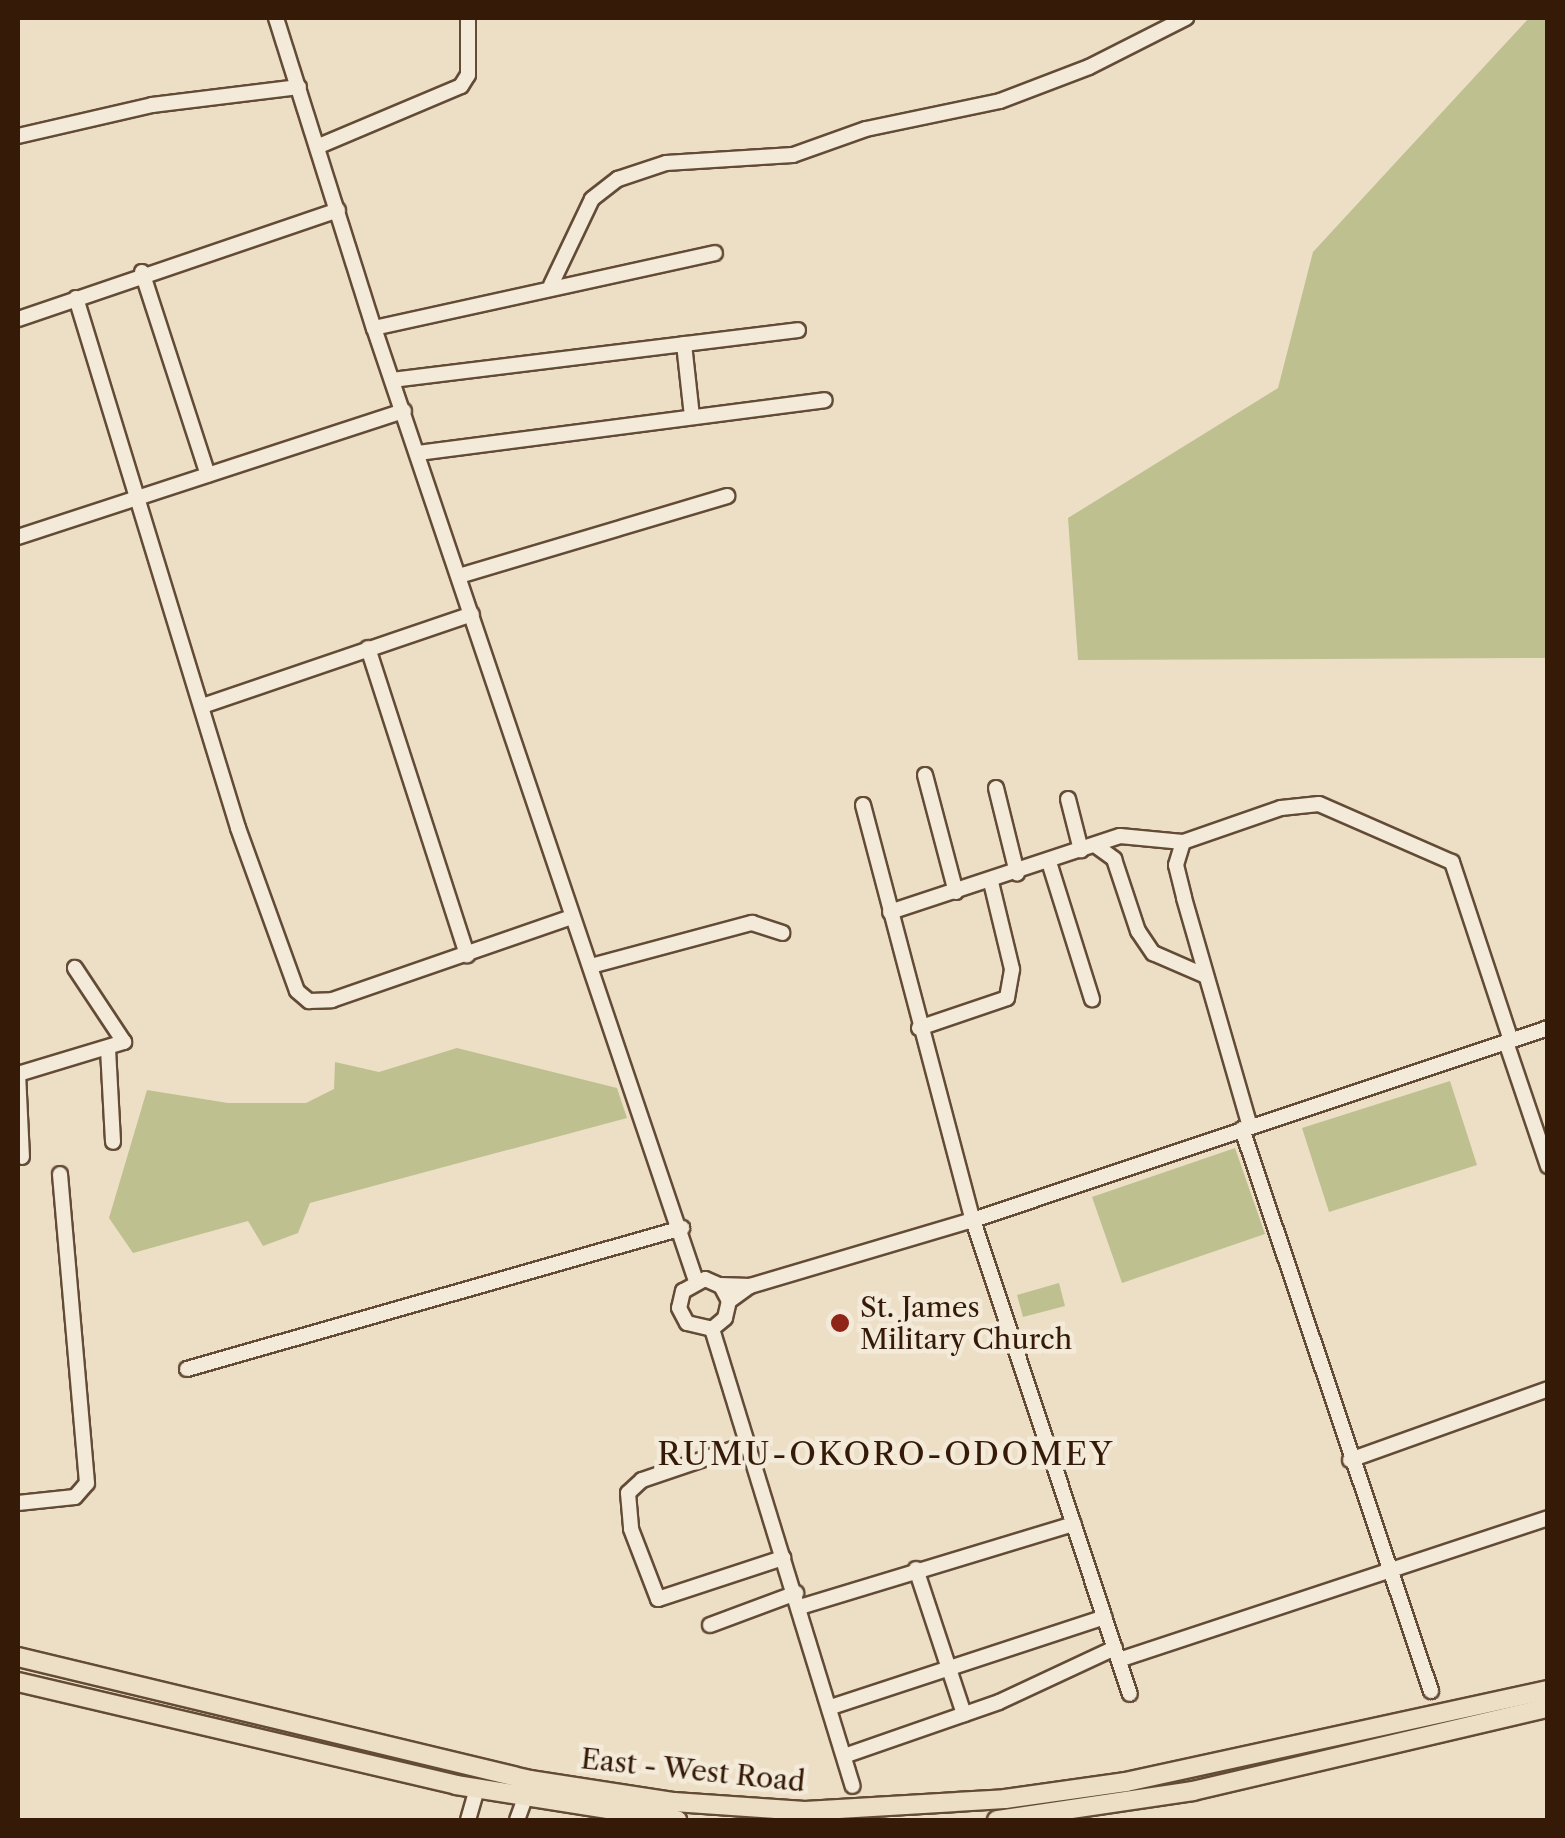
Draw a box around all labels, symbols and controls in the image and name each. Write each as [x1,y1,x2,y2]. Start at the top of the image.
place label: St. James Military Church [860,1290,1073,1356]
marker: St. James Military Church [829,1312,851,1334]
district label: RUMU-OKORO-ODOMEY [657,1435,1115,1473]
street label: East - West Road [579,1741,807,1799]

